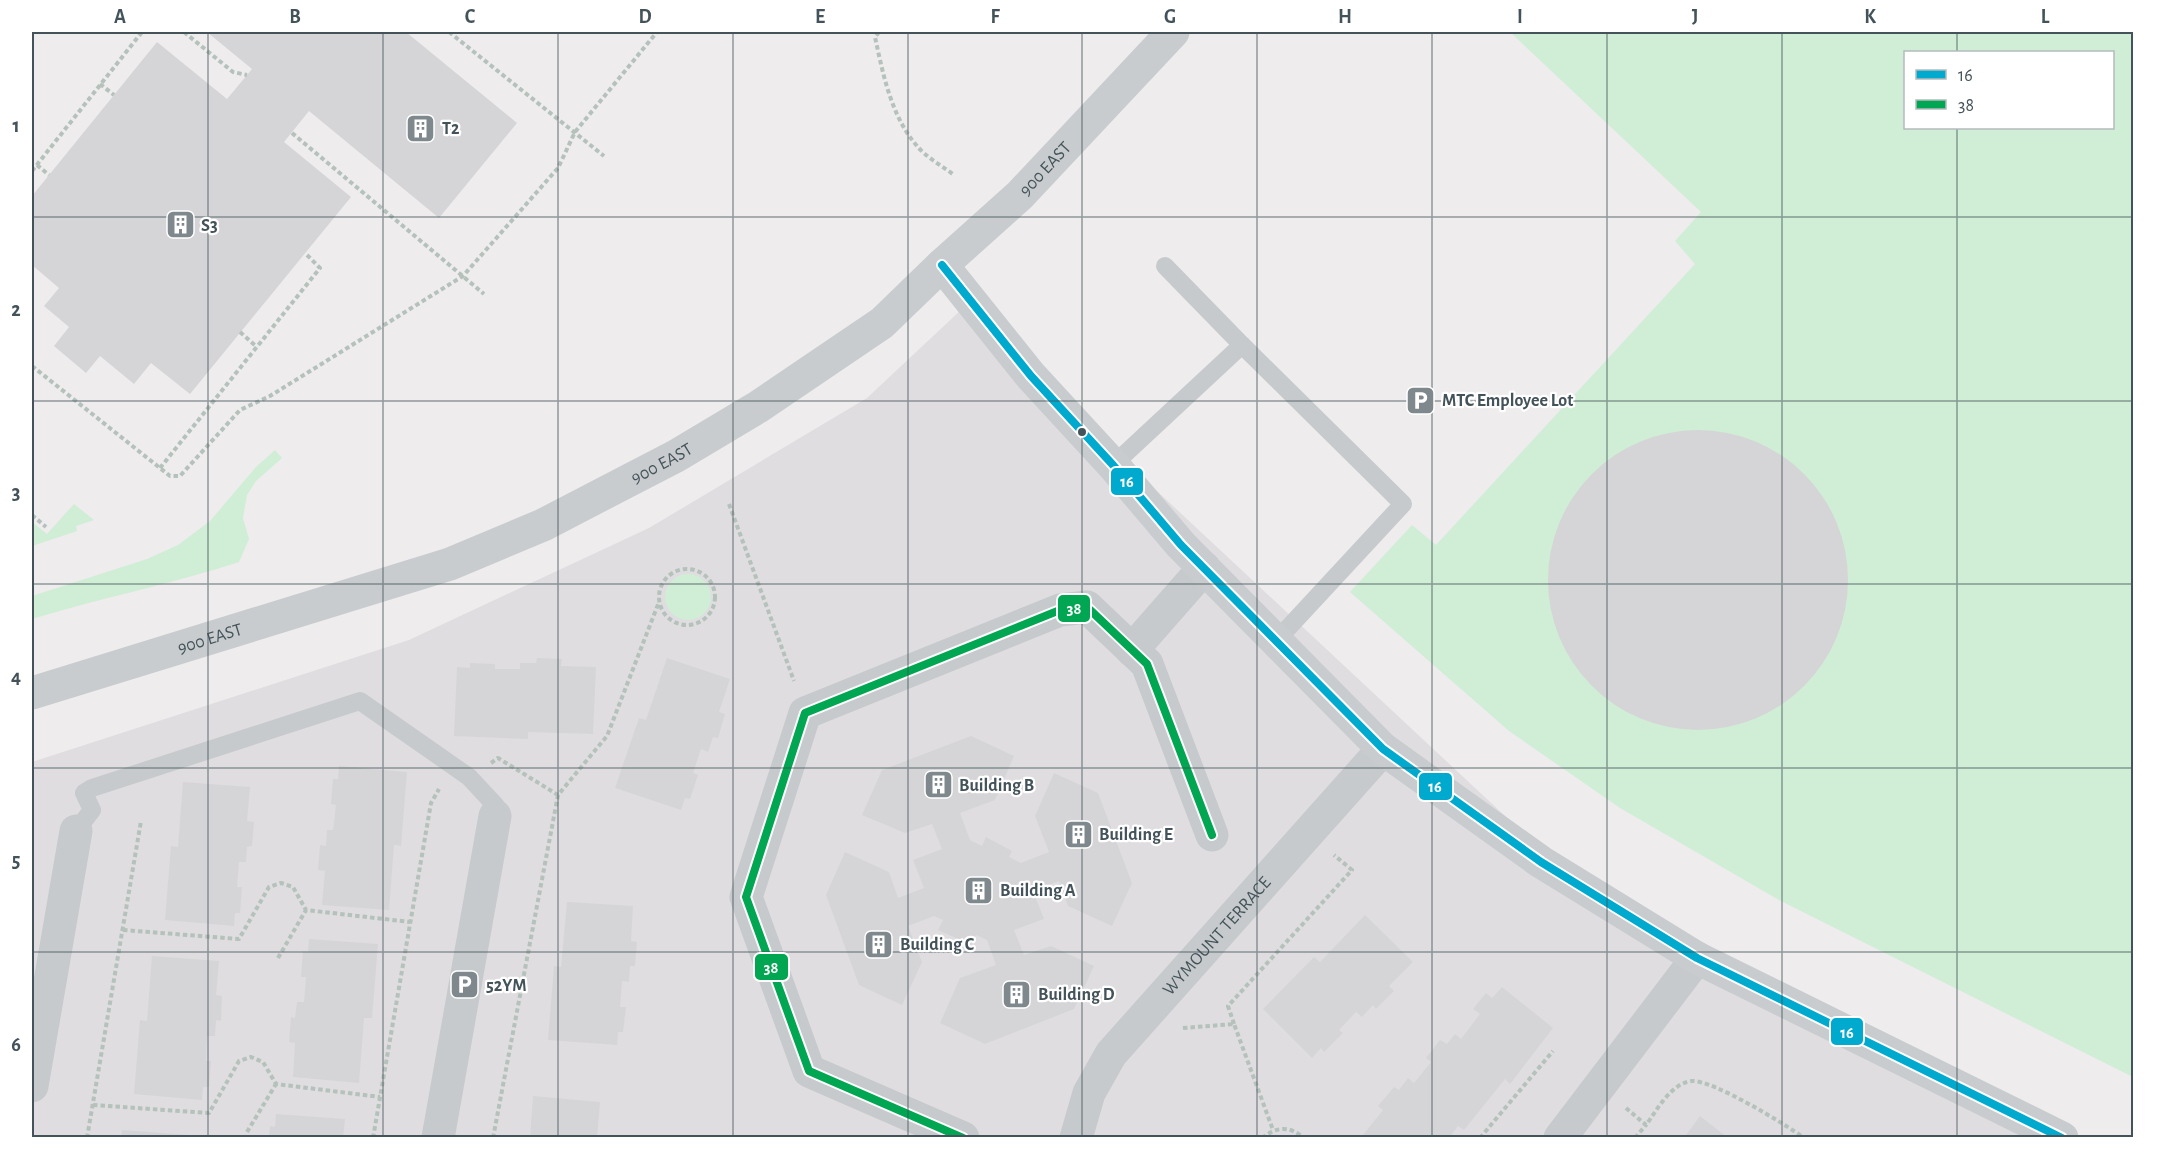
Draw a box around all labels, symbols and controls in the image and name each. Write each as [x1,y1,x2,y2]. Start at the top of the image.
text: A [114,7,126,27]
text: B [289,7,301,27]
text: C [465,7,476,27]
text: D [638,7,652,27]
text: E [815,7,825,27]
text: F [990,7,1000,27]
text: G [1164,7,1176,27]
text: H [1338,7,1352,27]
text: I [1517,7,1523,27]
text: J [1692,7,1698,27]
text: K [1864,7,1876,27]
text: L [2041,7,2050,27]
legend [1904,51,2114,129]
text: 16 [1958,67,1973,85]
text: 38 [1958,97,1974,115]
building icon: T2 [405,112,437,144]
text: 1 [12,116,20,136]
place label: T2 [442,120,460,138]
street label: 900 EAST [1016,139,1075,200]
building icon: S3 [164,209,196,241]
place label: S3 [201,217,218,235]
text: 2 [11,300,21,320]
parking icon: MTC Employee Lot [1405,384,1437,416]
place label: MTC Employee Lot [1442,392,1573,410]
unlabelled marker [1076,426,1088,438]
street label: 900 EAST [628,440,696,488]
line badge: 16 [1110,467,1144,496]
text: 16 [1120,474,1134,490]
text: 3 [12,483,20,503]
line badge: 38 [1057,594,1091,623]
text: 38 [1067,601,1081,617]
street label: 900 EAST [176,621,245,658]
text: 4 [11,667,21,687]
building icon: Building B [922,769,954,801]
line badge: 16 [1418,772,1453,801]
place label: Building B [959,777,1034,795]
text: 16 [1428,779,1442,795]
building icon: Building E [1062,818,1094,850]
place label: Building E [1099,826,1173,844]
text: 5 [12,851,20,871]
street label: WYMOUNT TERRACE [1160,873,1275,999]
building icon: Building A [963,874,995,906]
place label: Building A [1000,882,1076,900]
building icon: Building C [863,928,895,960]
place label: Building C [900,936,975,954]
line badge: 38 [754,953,789,981]
text: 38 [764,960,778,976]
parking icon: 52YM [449,969,481,1001]
place label: 52YM [486,977,526,995]
building icon: Building D [1001,978,1033,1010]
place label: Building D [1038,986,1115,1004]
line badge: 16 [1830,1017,1864,1046]
text: 16 [1840,1025,1854,1041]
text: 6 [11,1035,21,1055]

